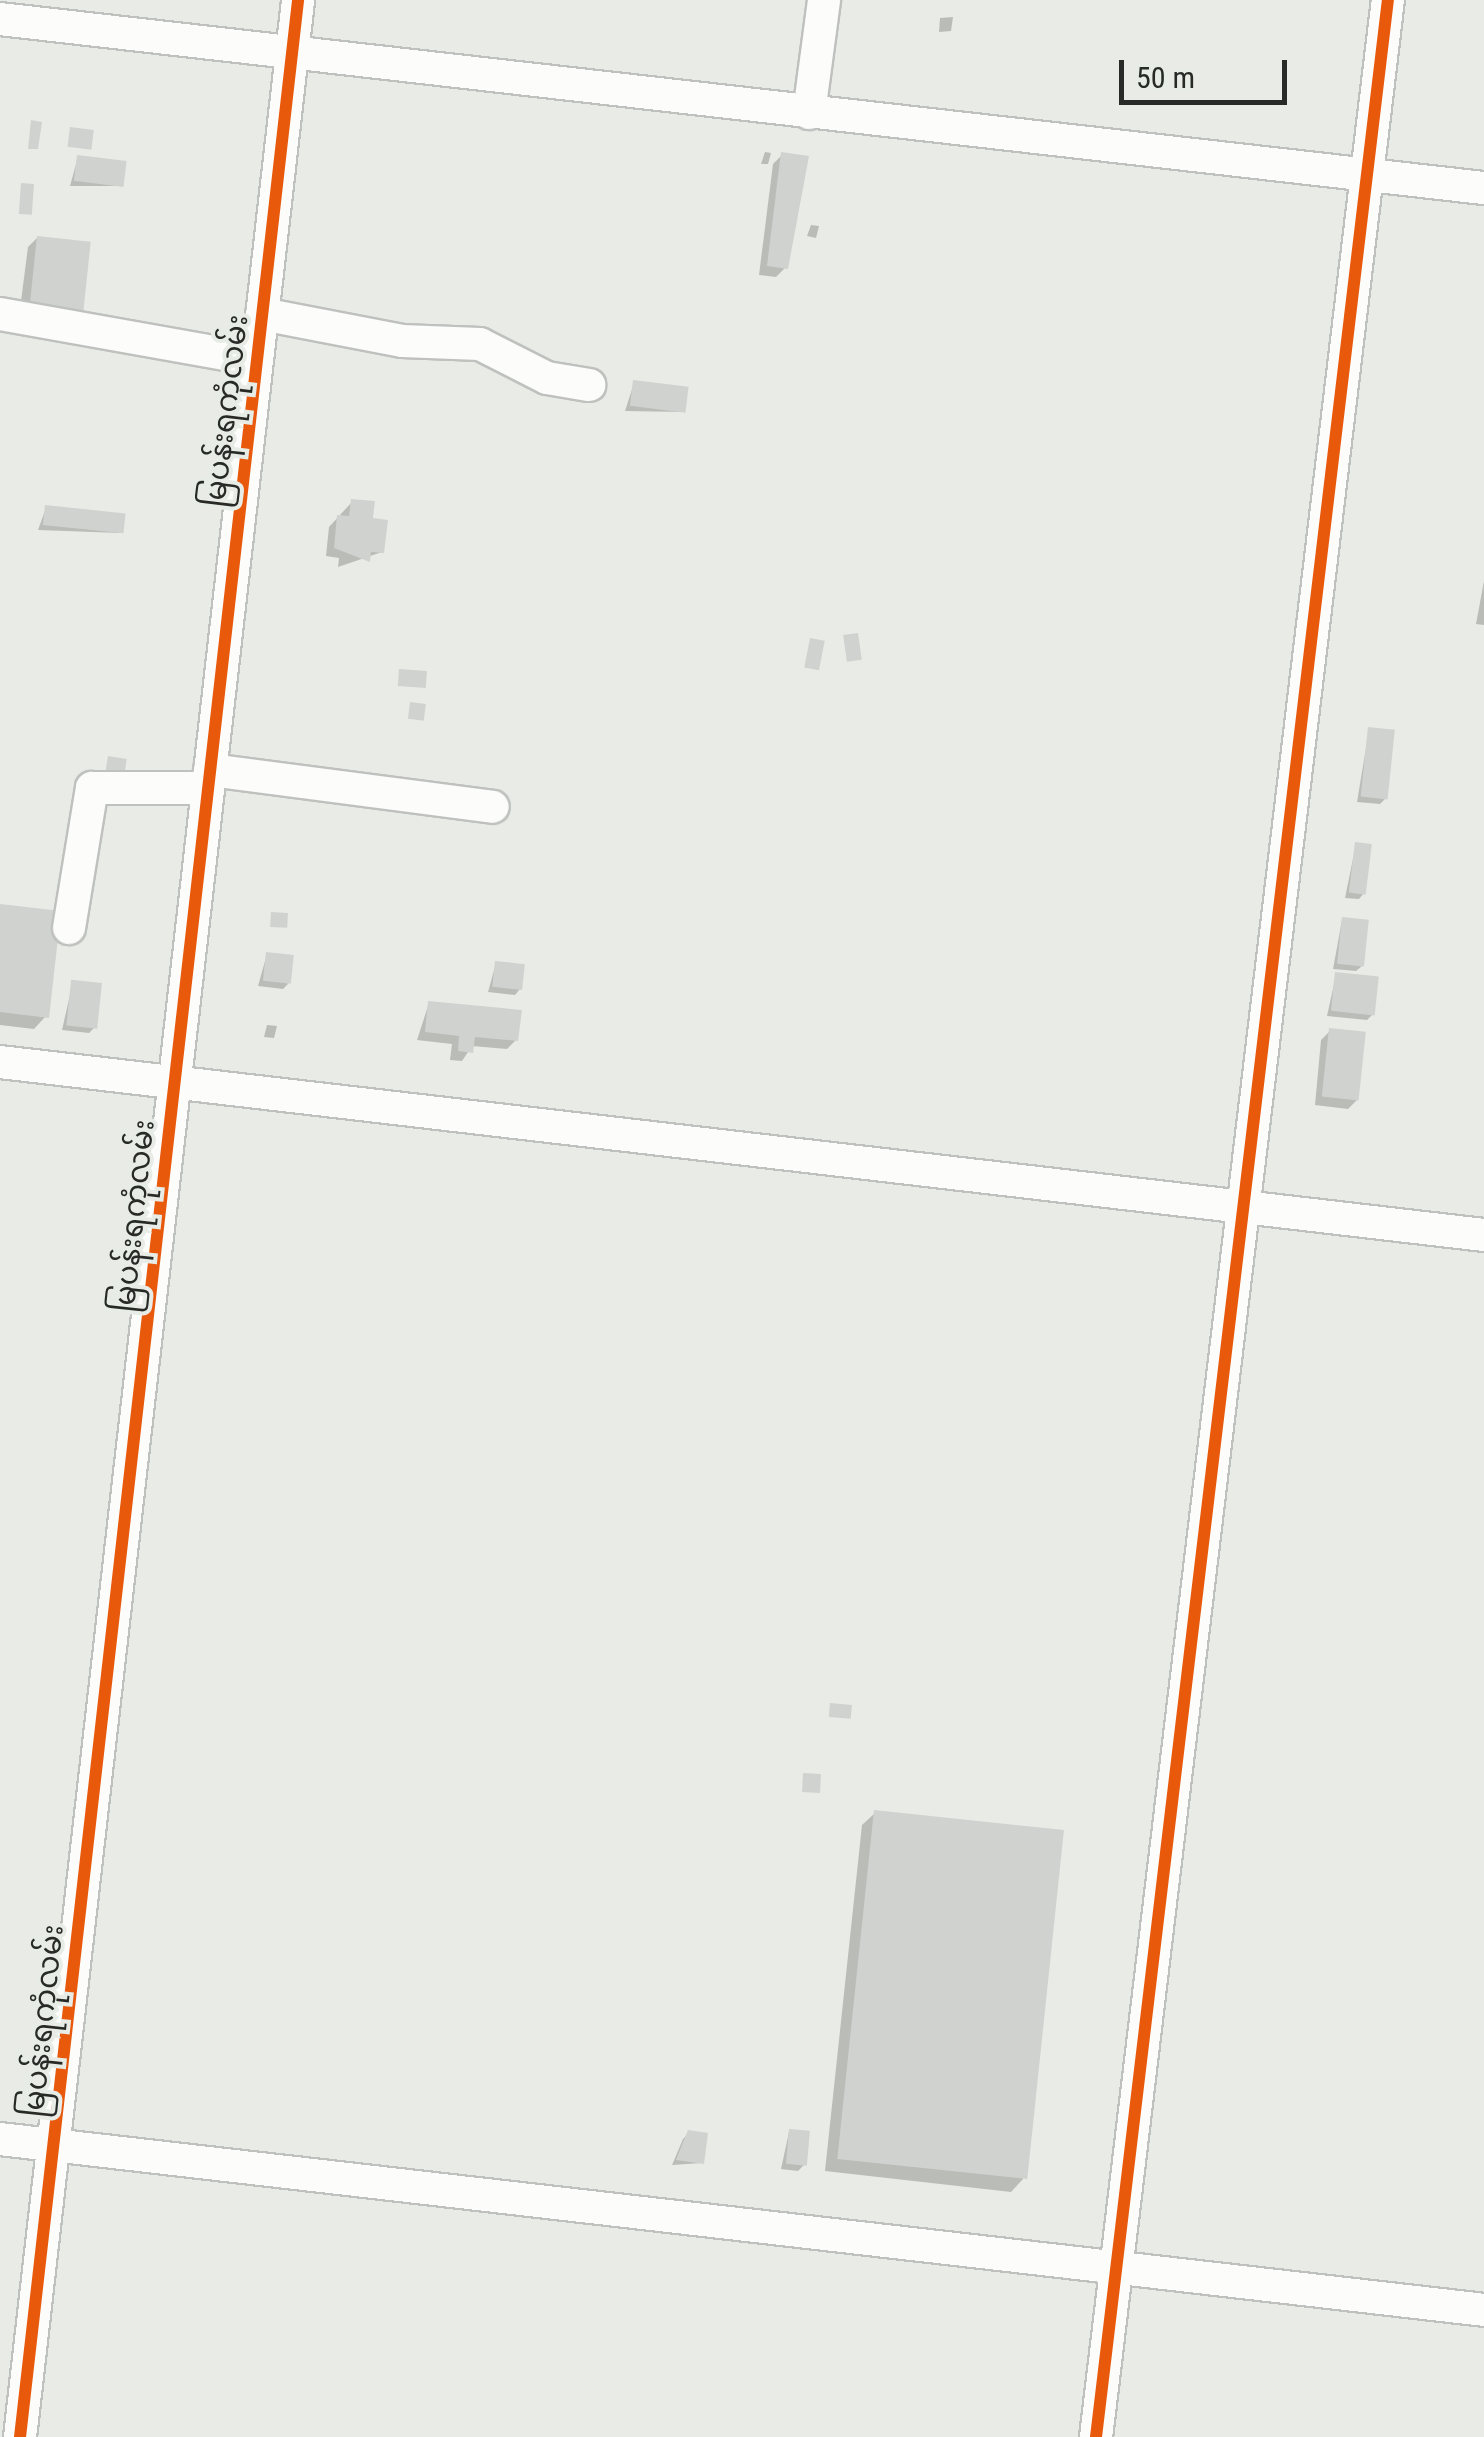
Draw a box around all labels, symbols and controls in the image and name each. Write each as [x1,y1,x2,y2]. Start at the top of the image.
scale bar [1124,40,1292,102]
text: 50 m [1136,60,1195,95]
street label: မြပန်းရကုံလမ်း [196,313,256,509]
street label: မြပန်းရကုံလမ်း [106,1118,162,1314]
street label: မြပန်းရကုံလမ်း [15,1923,71,2119]

